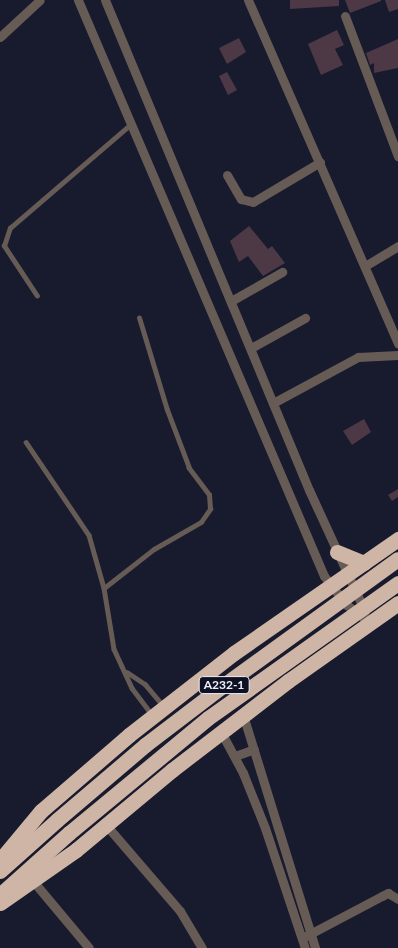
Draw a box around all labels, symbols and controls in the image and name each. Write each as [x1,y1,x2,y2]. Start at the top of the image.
road number: A232-1 [198,676,250,694]

